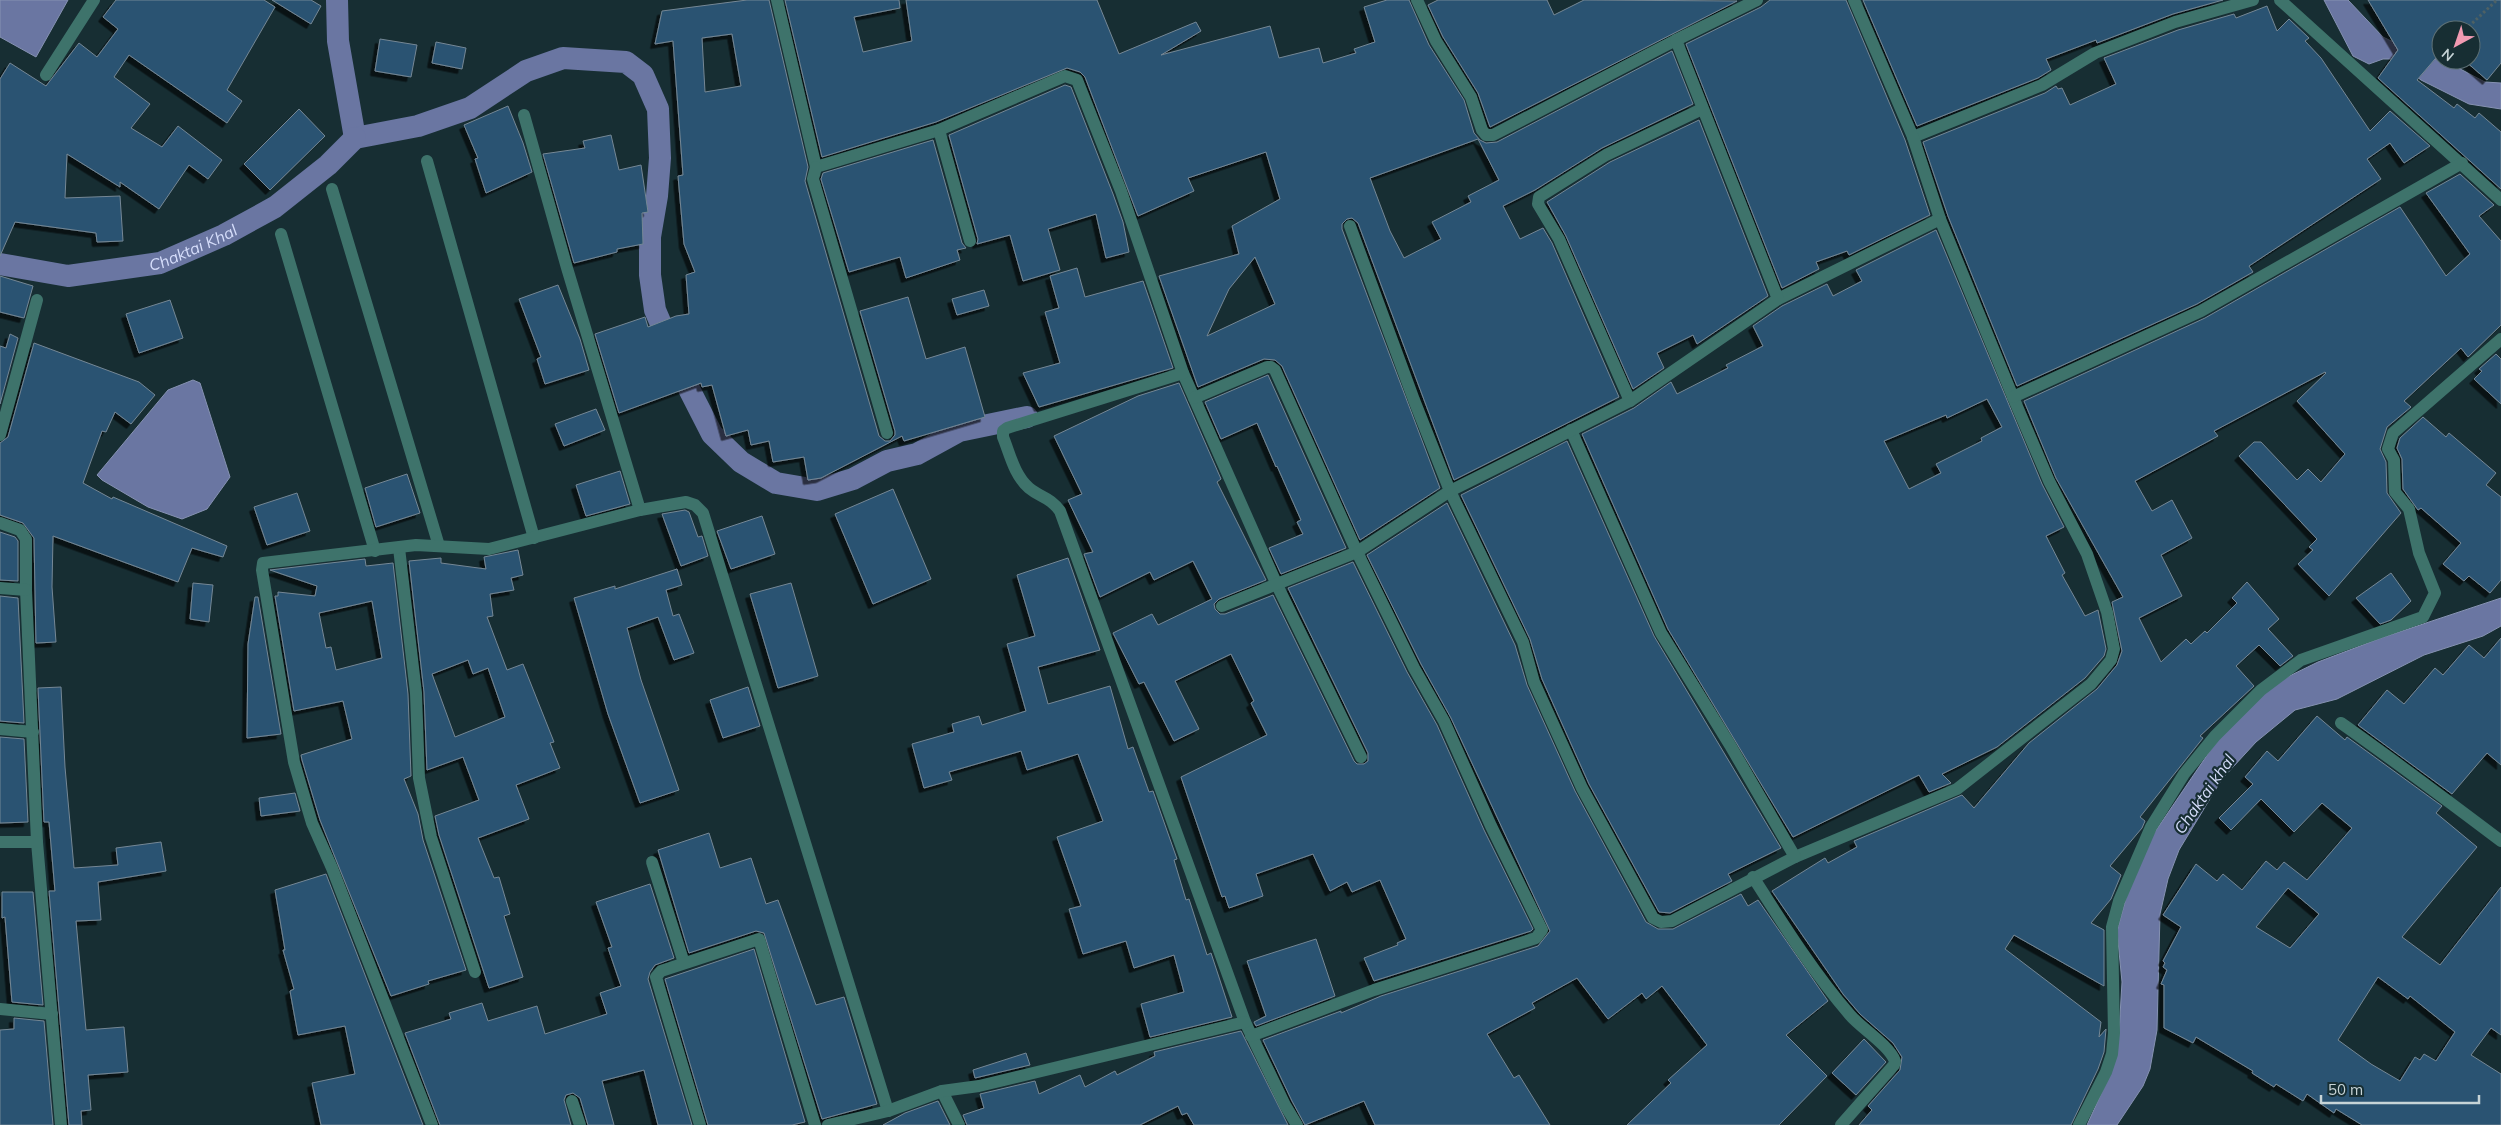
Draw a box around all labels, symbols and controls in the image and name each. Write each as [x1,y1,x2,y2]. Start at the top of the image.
north arrow [2431,20,2481,70]
text: N [2438,45,2457,65]
water label: Chaktai Khal [148,220,241,274]
water label: Chaktai khal [2169,750,2239,837]
scale bar [2321,1072,2478,1104]
text: 50 m [2328,1080,2363,1099]

